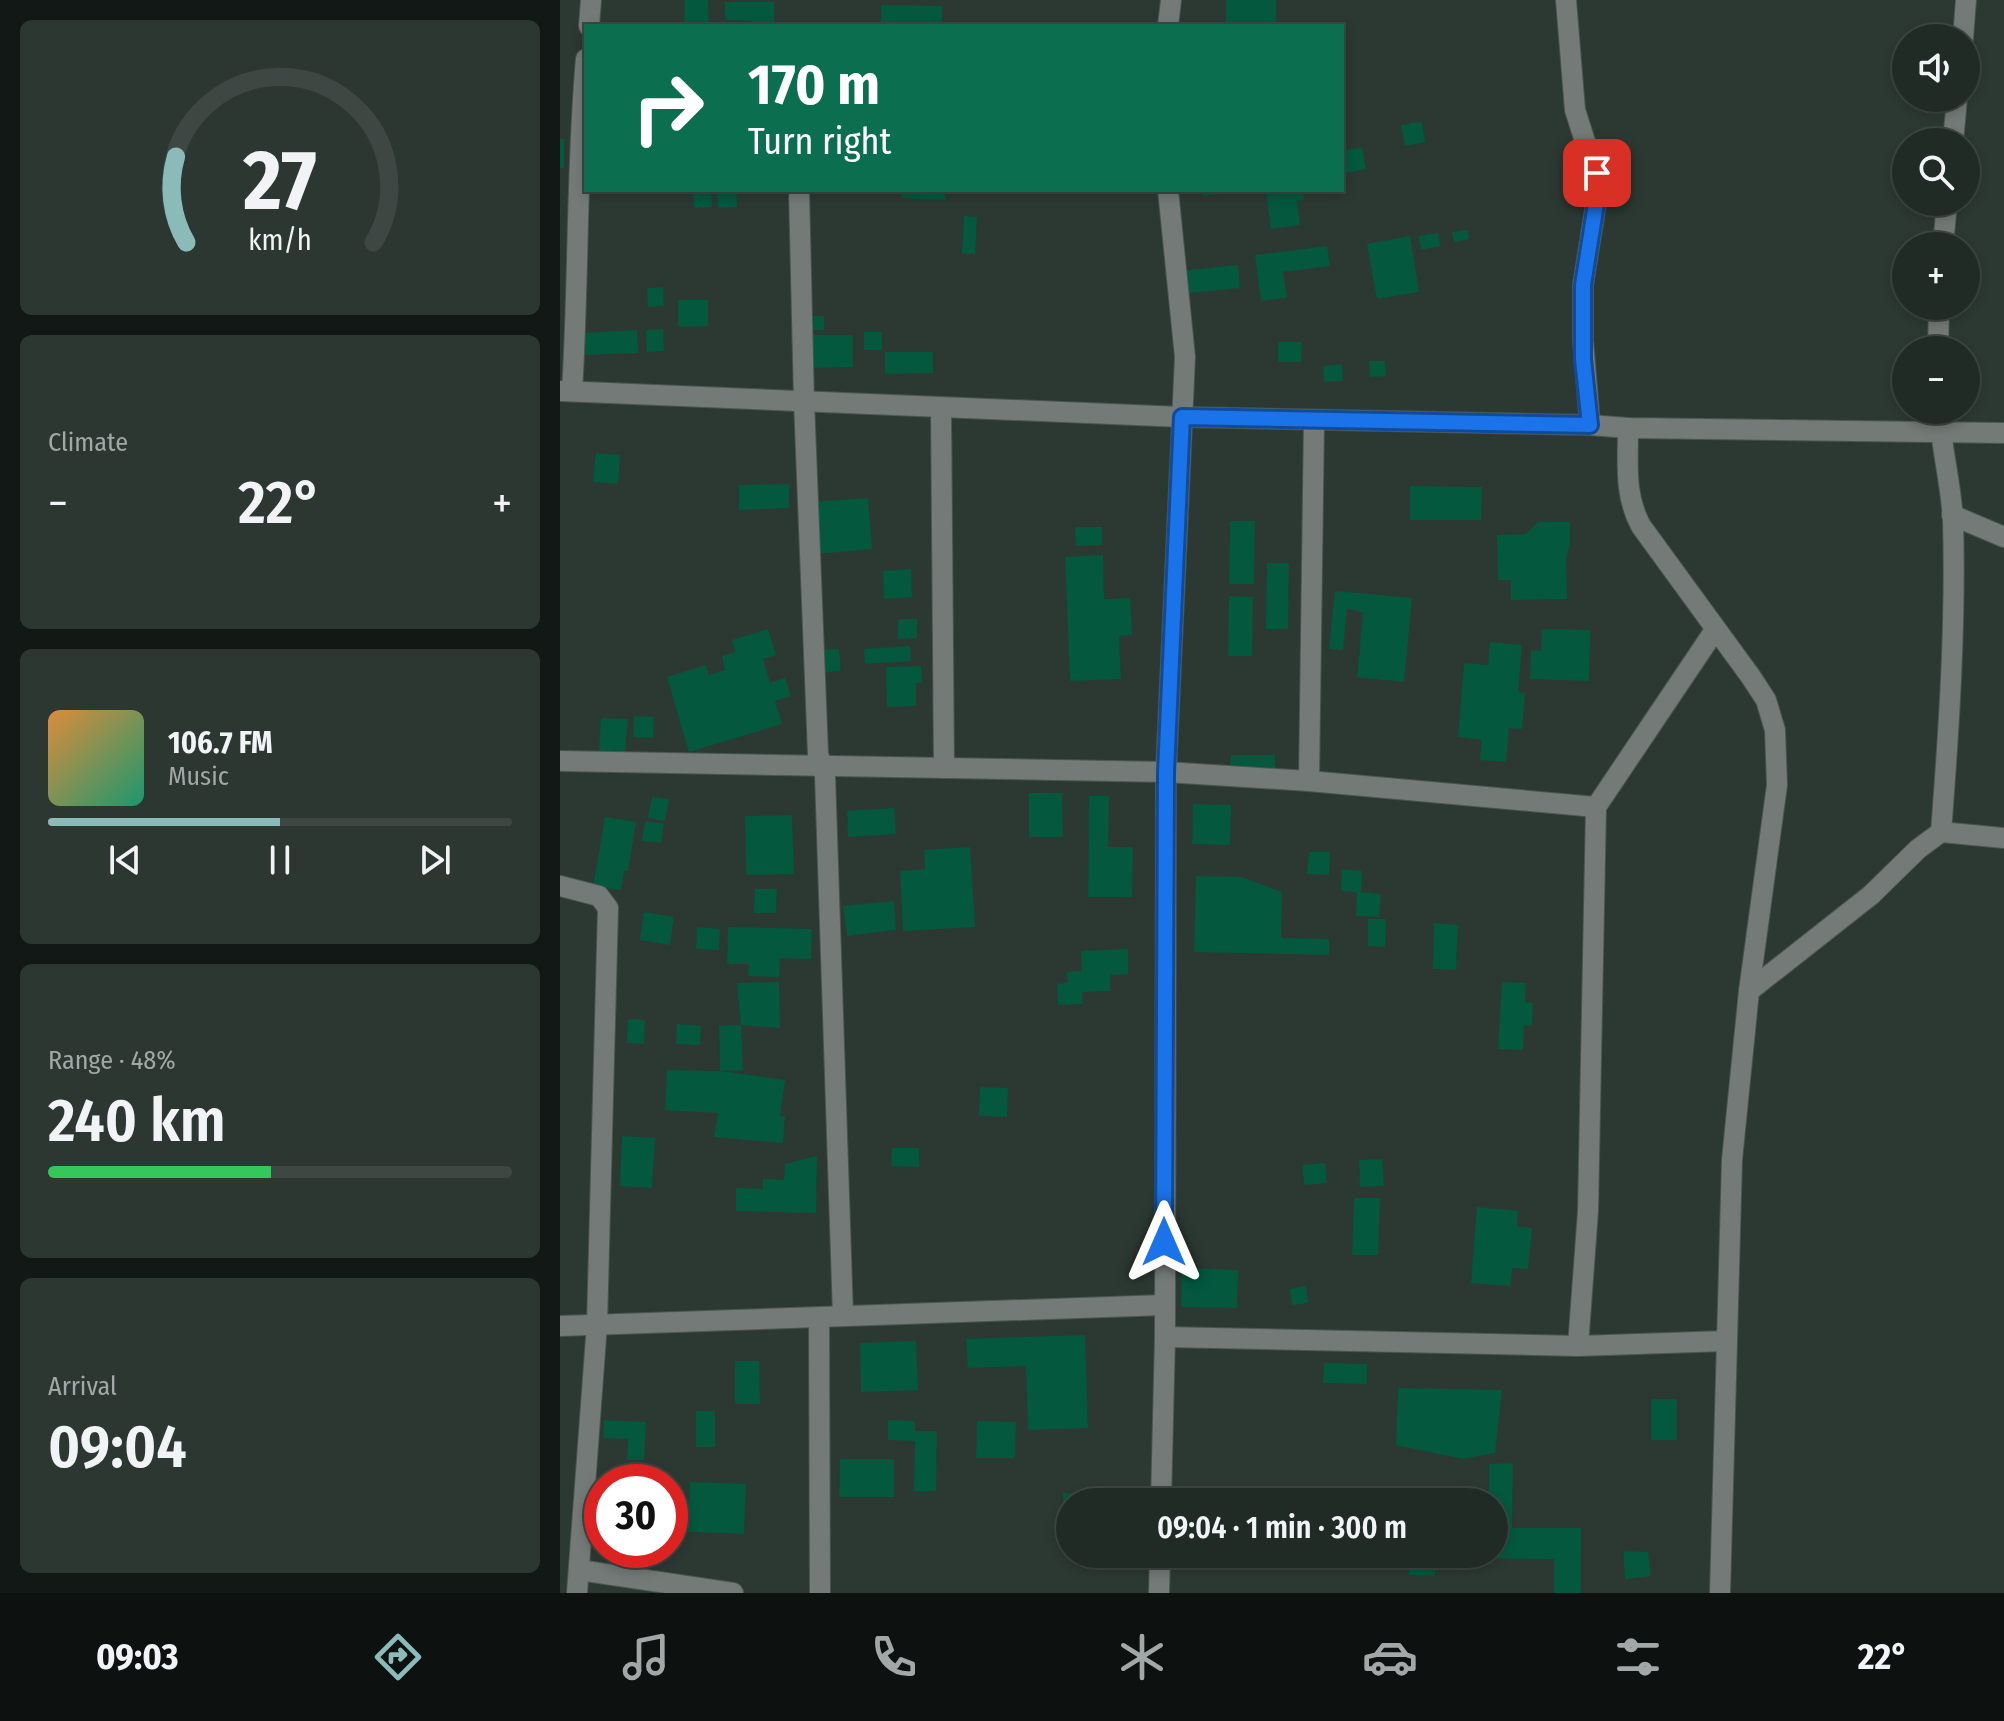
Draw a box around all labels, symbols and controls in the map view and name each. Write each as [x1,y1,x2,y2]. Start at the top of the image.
map controls [1892,24,1980,424]
button: sound [1892,24,1980,112]
text: 170 m [748,52,880,119]
icon: right [616,56,720,160]
text: Turn right [748,120,891,164]
button: search [1892,128,1980,216]
text: 27 [242,131,317,231]
pin [1563,139,1631,207]
icon: arrive [1575,151,1619,195]
text: km/h [248,223,312,258]
button: + [1892,232,1980,320]
button: − [1892,336,1980,424]
text: Climate [48,427,128,458]
text: 22° [238,467,322,539]
text: − [48,477,68,530]
text: + [492,477,512,530]
text: 106.7 FM [168,725,273,761]
text: Music [168,761,229,792]
icon: previous [103,838,147,882]
icon: pause [258,838,302,882]
icon: next [413,838,457,882]
text: Range · 48% [48,1045,176,1076]
text: 240 km [48,1085,226,1157]
position arrow [1122,1200,1206,1284]
text: Arrival [48,1371,117,1402]
text: 09:04 [48,1411,187,1483]
speed limit sign: 30 [584,1464,688,1568]
text: 09:04 · 1 min · 300 m [1157,1510,1407,1546]
icon: directions [370,1629,426,1685]
icon: music [618,1629,674,1685]
icon: phone [866,1629,922,1685]
icon: climate [1114,1629,1170,1685]
icon: car [1362,1629,1418,1685]
icon: filters [1610,1629,1666,1685]
text: 09:03 [96,1635,179,1679]
text: 22° [1858,1635,1908,1679]

